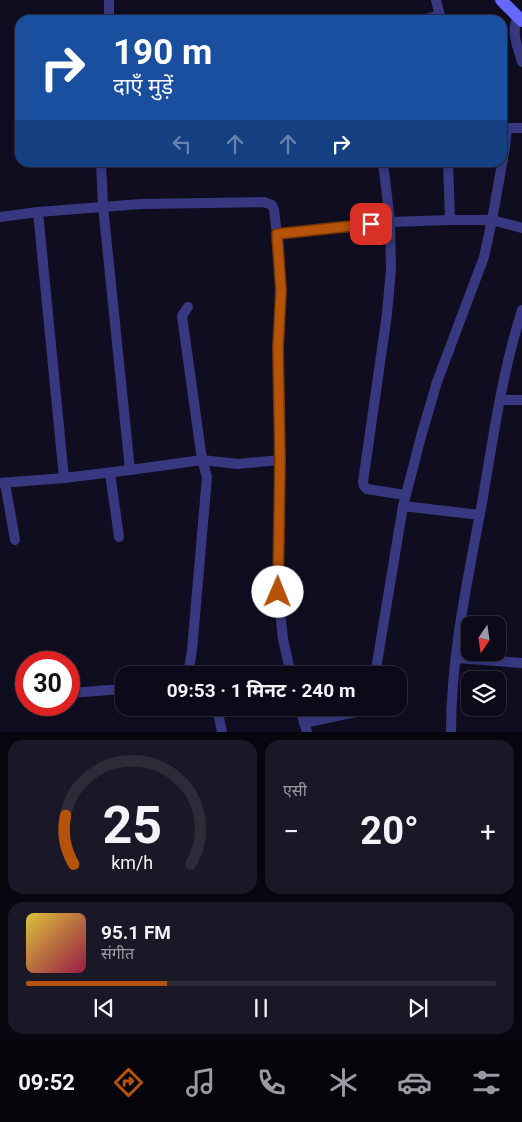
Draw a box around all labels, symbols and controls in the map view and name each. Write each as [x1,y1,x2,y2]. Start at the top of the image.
text: 190 m [113,32,212,73]
icon: right [30,35,95,100]
text: दाएँ मुड़ें [113,74,173,99]
icon: left [168,130,196,158]
icon: ahead [221,130,249,158]
icon: ahead [274,130,302,158]
icon: right [327,130,355,158]
pin [350,203,392,245]
icon: arrive [357,210,385,238]
position arrow [251,565,303,617]
north arrow [461,616,506,661]
map controls [461,616,506,716]
speed limit sign: 30 [15,651,80,716]
button: layers [461,671,506,716]
text: 09:53 · 1 मिनट · 240 m [167,679,355,702]
text: एसी [283,781,307,800]
text: 25 [103,795,162,856]
text: 20° [360,809,419,853]
text: − [283,815,299,848]
text: + [480,815,496,848]
text: km/h [112,852,153,873]
text: 95.1 FM [101,921,171,944]
text: संगीत [101,944,134,963]
icon: previous [90,994,118,1022]
icon: pause [247,994,275,1022]
icon: next [404,994,432,1022]
icon: directions [111,1065,146,1100]
icon: music [183,1065,218,1100]
icon: phone [254,1065,289,1100]
icon: climate [326,1065,361,1100]
icon: car [397,1065,432,1100]
icon: filters [469,1065,504,1100]
text: 09:52 [18,1070,75,1095]

